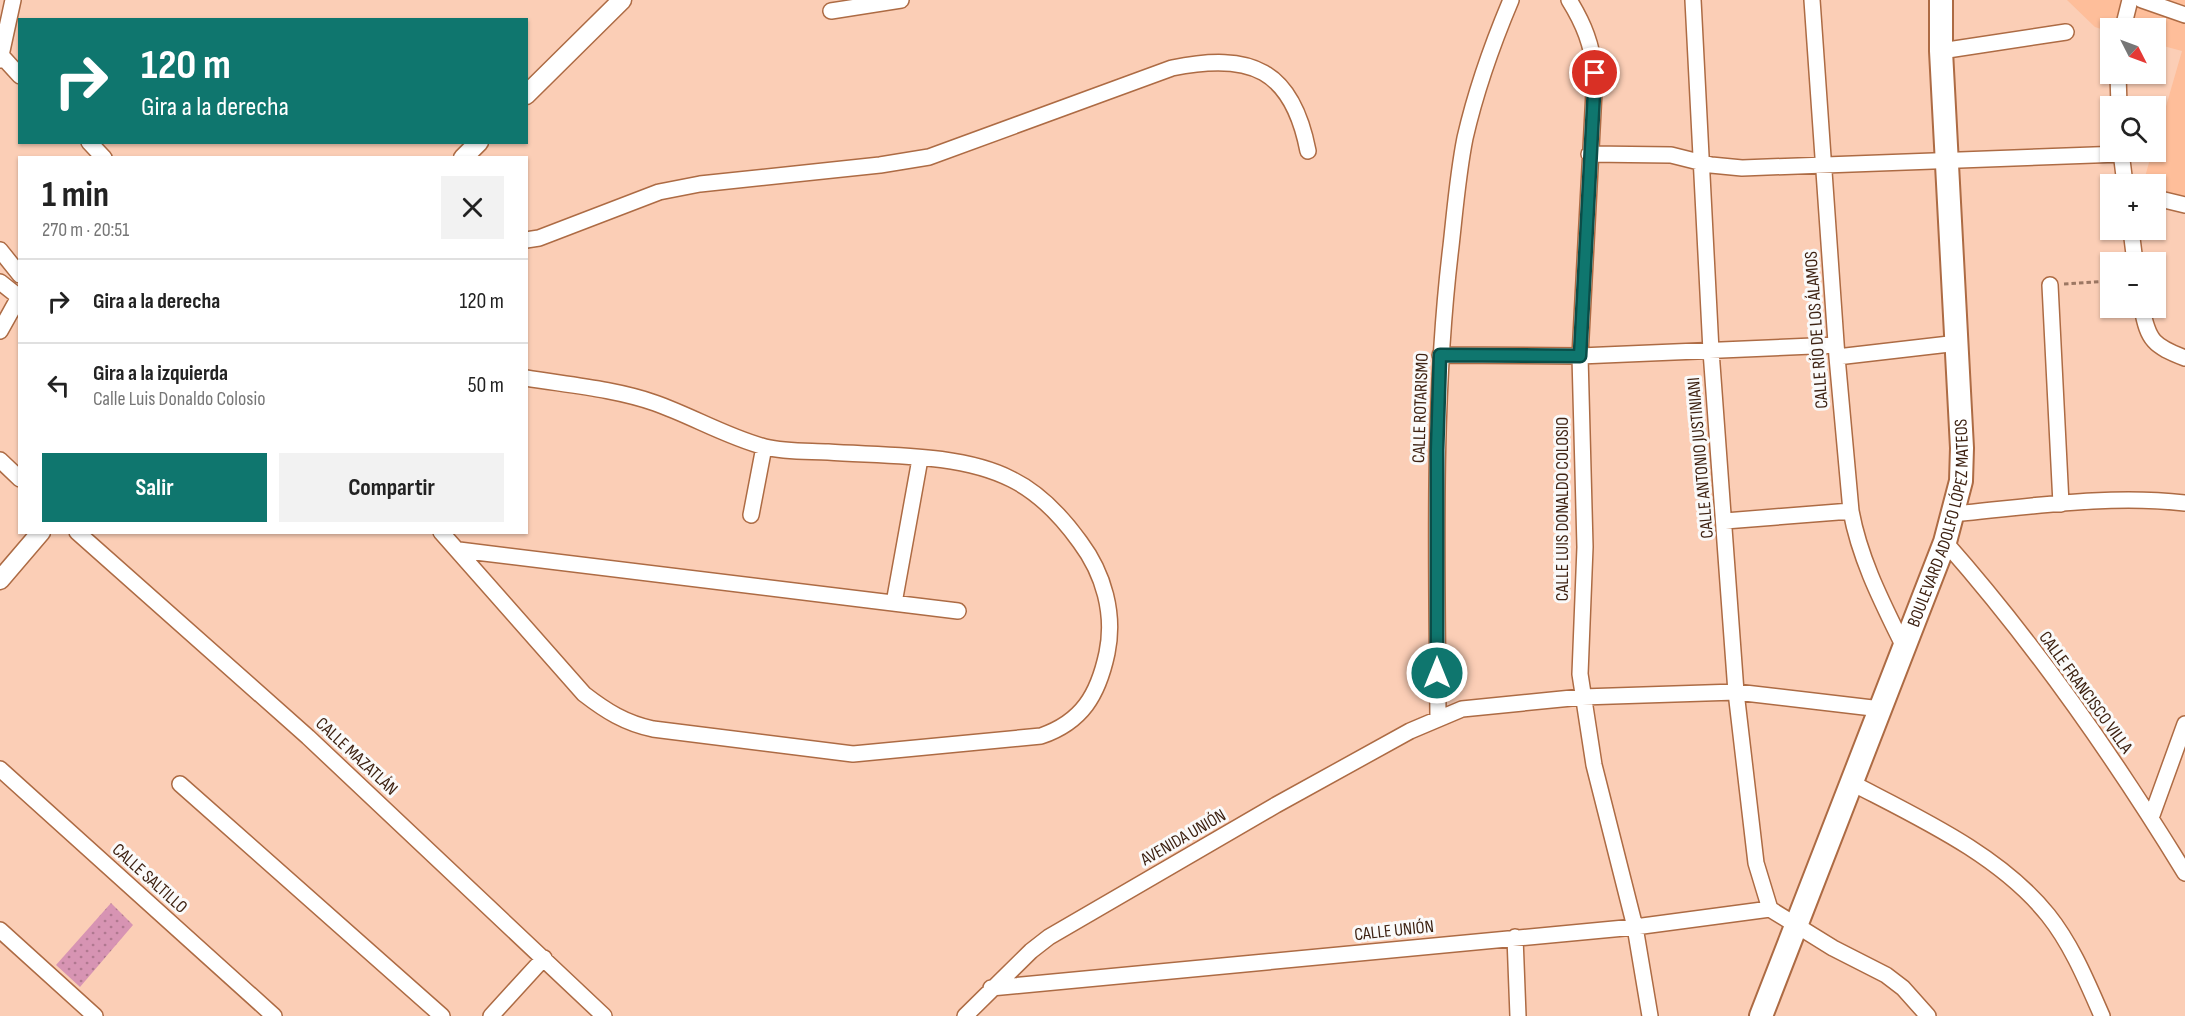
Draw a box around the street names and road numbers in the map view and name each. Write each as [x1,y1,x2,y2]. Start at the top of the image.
street label: CALLE RÍO DE LOS ÁLAMOS [1800,250,1832,409]
street label: CALLE ROTARISMO [1408,353,1433,464]
street label: CALLE ANTONIO JUSTINIANI [1683,376,1718,539]
street label: CALLE LUIS DONALDO COLOSIO [1552,417,1573,601]
street label: BOULEVARD ADOLFO LÓPEZ MATEOS [1903,418,1973,630]
street label: CALLE FRANCISCO VILLA [2034,627,2137,758]
street label: CALLE MAZATLÁN [311,713,402,800]
street label: AVENIDA UNIÓN [1136,805,1229,871]
street label: CALLE SALTILLO [108,839,192,918]
street label: CALLE UNIÓN [1353,916,1435,945]

